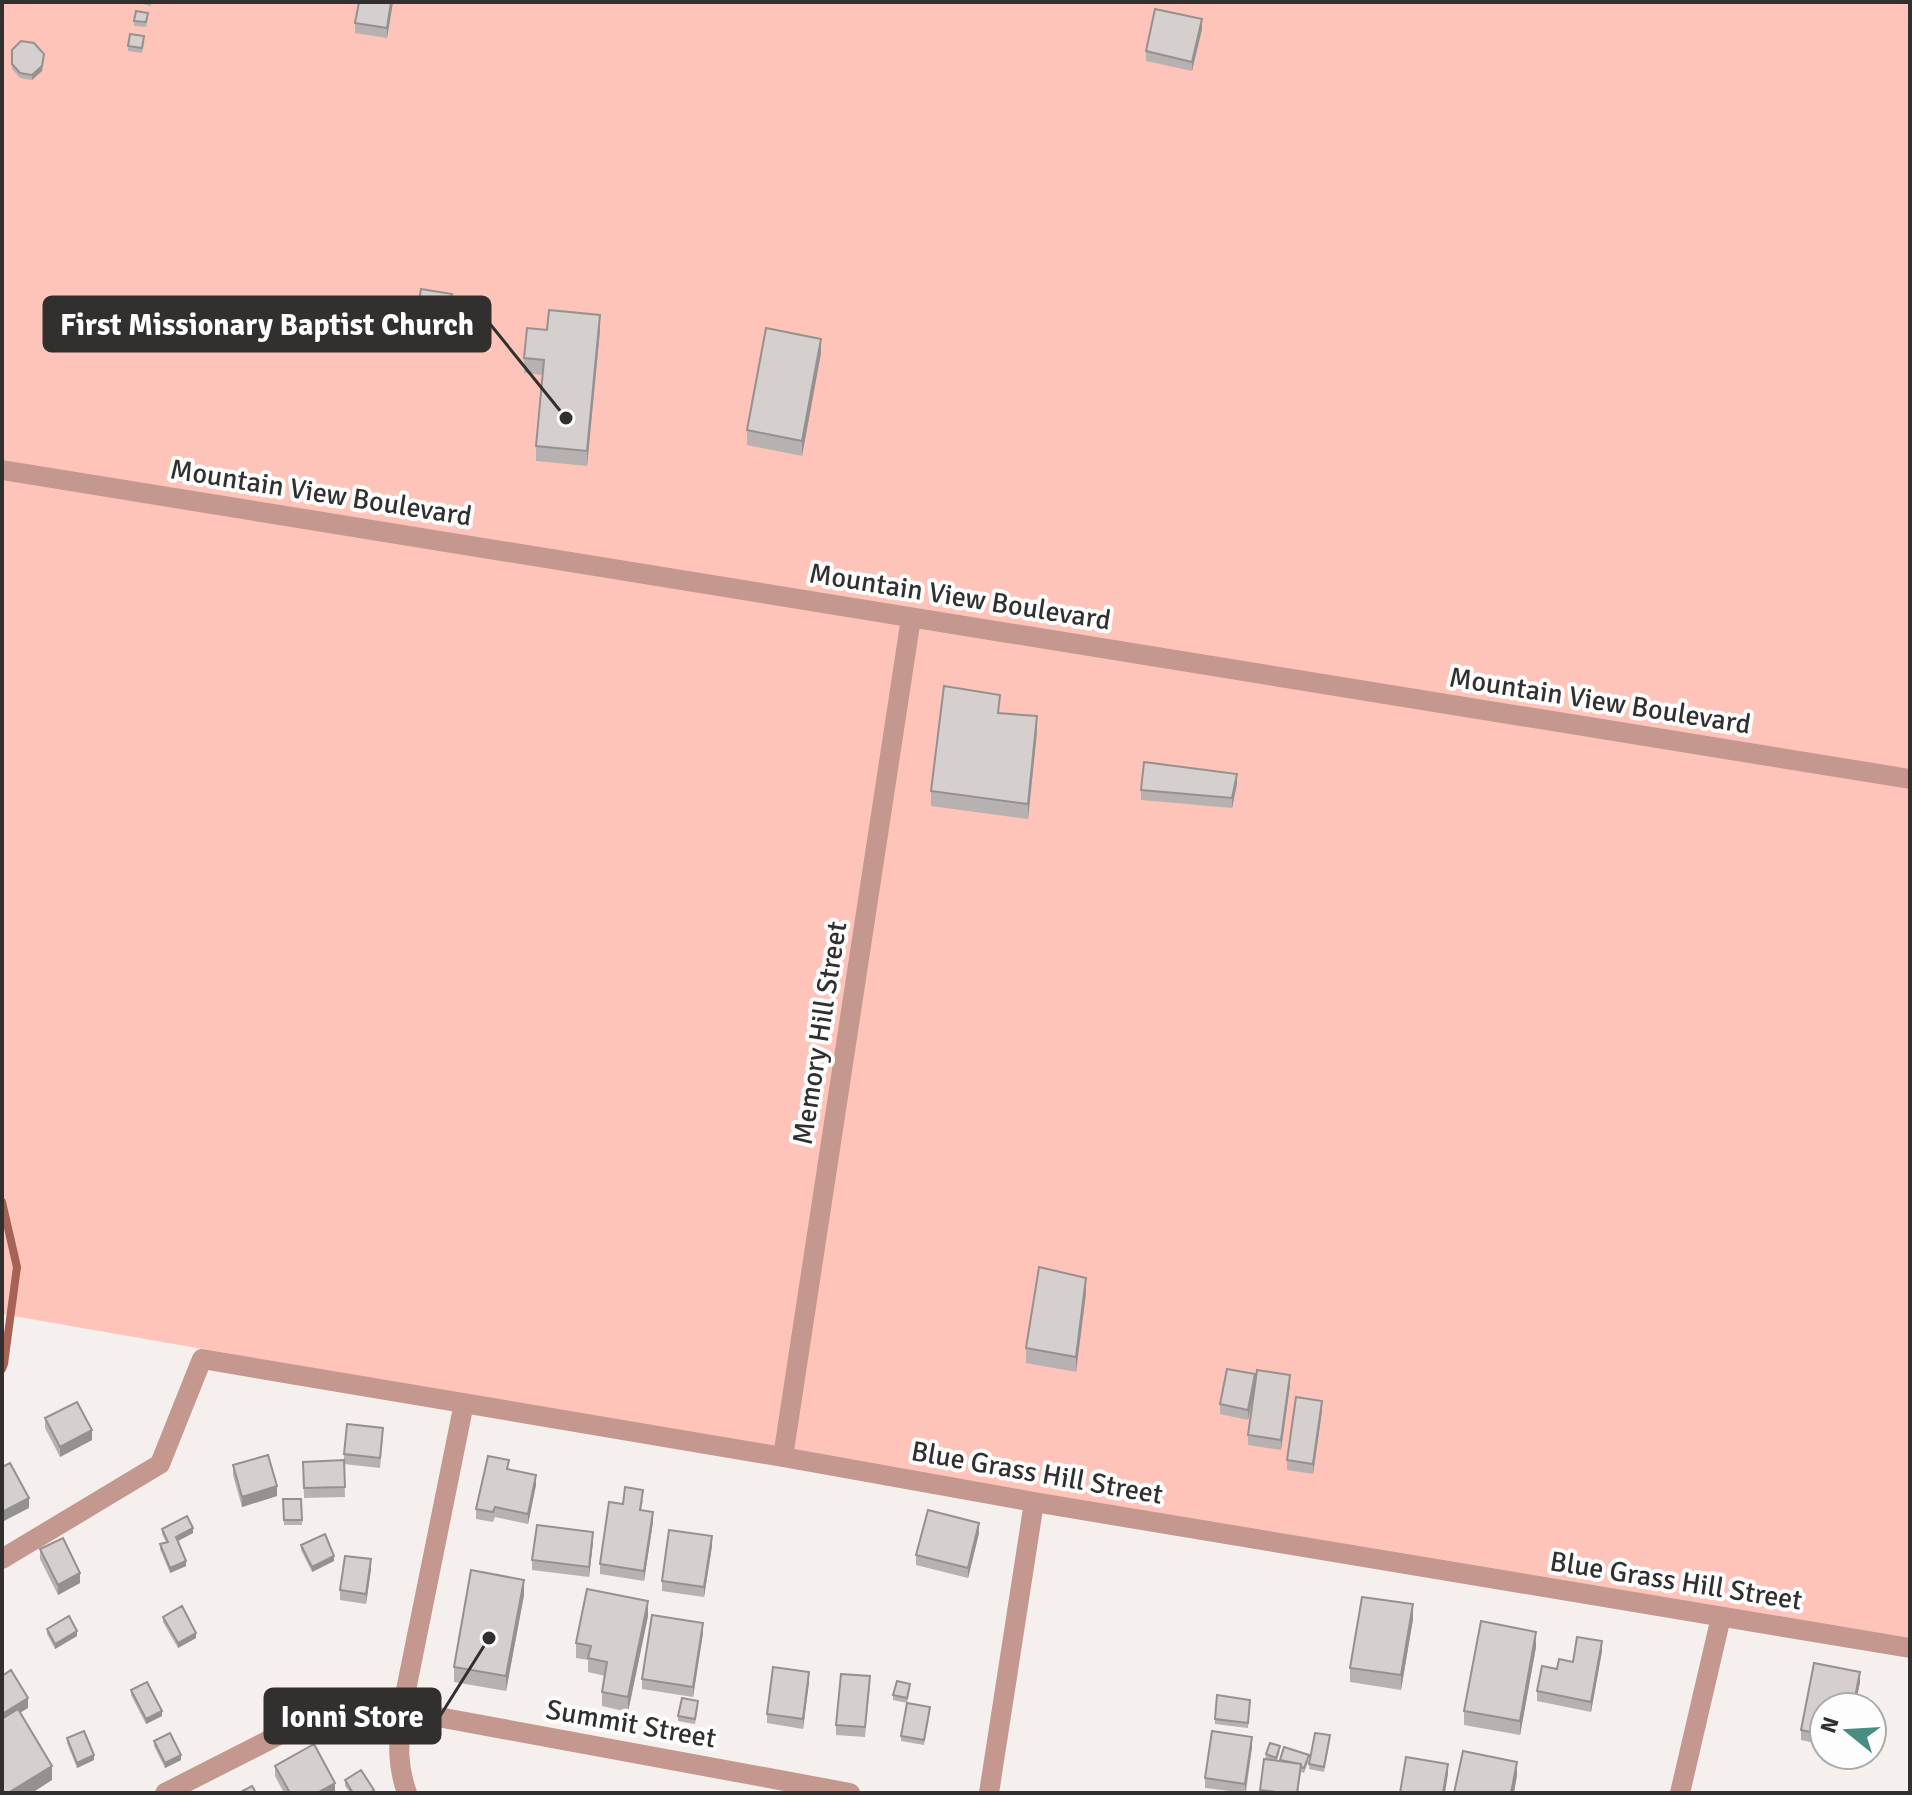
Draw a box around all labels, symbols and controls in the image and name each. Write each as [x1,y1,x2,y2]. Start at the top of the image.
callout: First Missionary Baptist Church [44,297,490,351]
text: First Missionary Baptist Church [60,307,474,344]
street label: Mountain View Boulevard [168,452,474,534]
street label: Mountain View Boulevard [807,556,1113,638]
street label: Mountain View Boulevard [1447,660,1753,742]
street label: Memory Hill Street [786,919,854,1147]
street label: Blue Grass Hill Street [909,1434,1166,1512]
street label: Blue Grass Hill Street [1547,1544,1805,1618]
callout: Ionni Store [265,1689,440,1743]
north arrow [1808,1691,1888,1771]
street label: Summit Street [543,1692,719,1756]
text: Ionni Store [280,1699,424,1736]
text: N [1814,1714,1845,1736]

